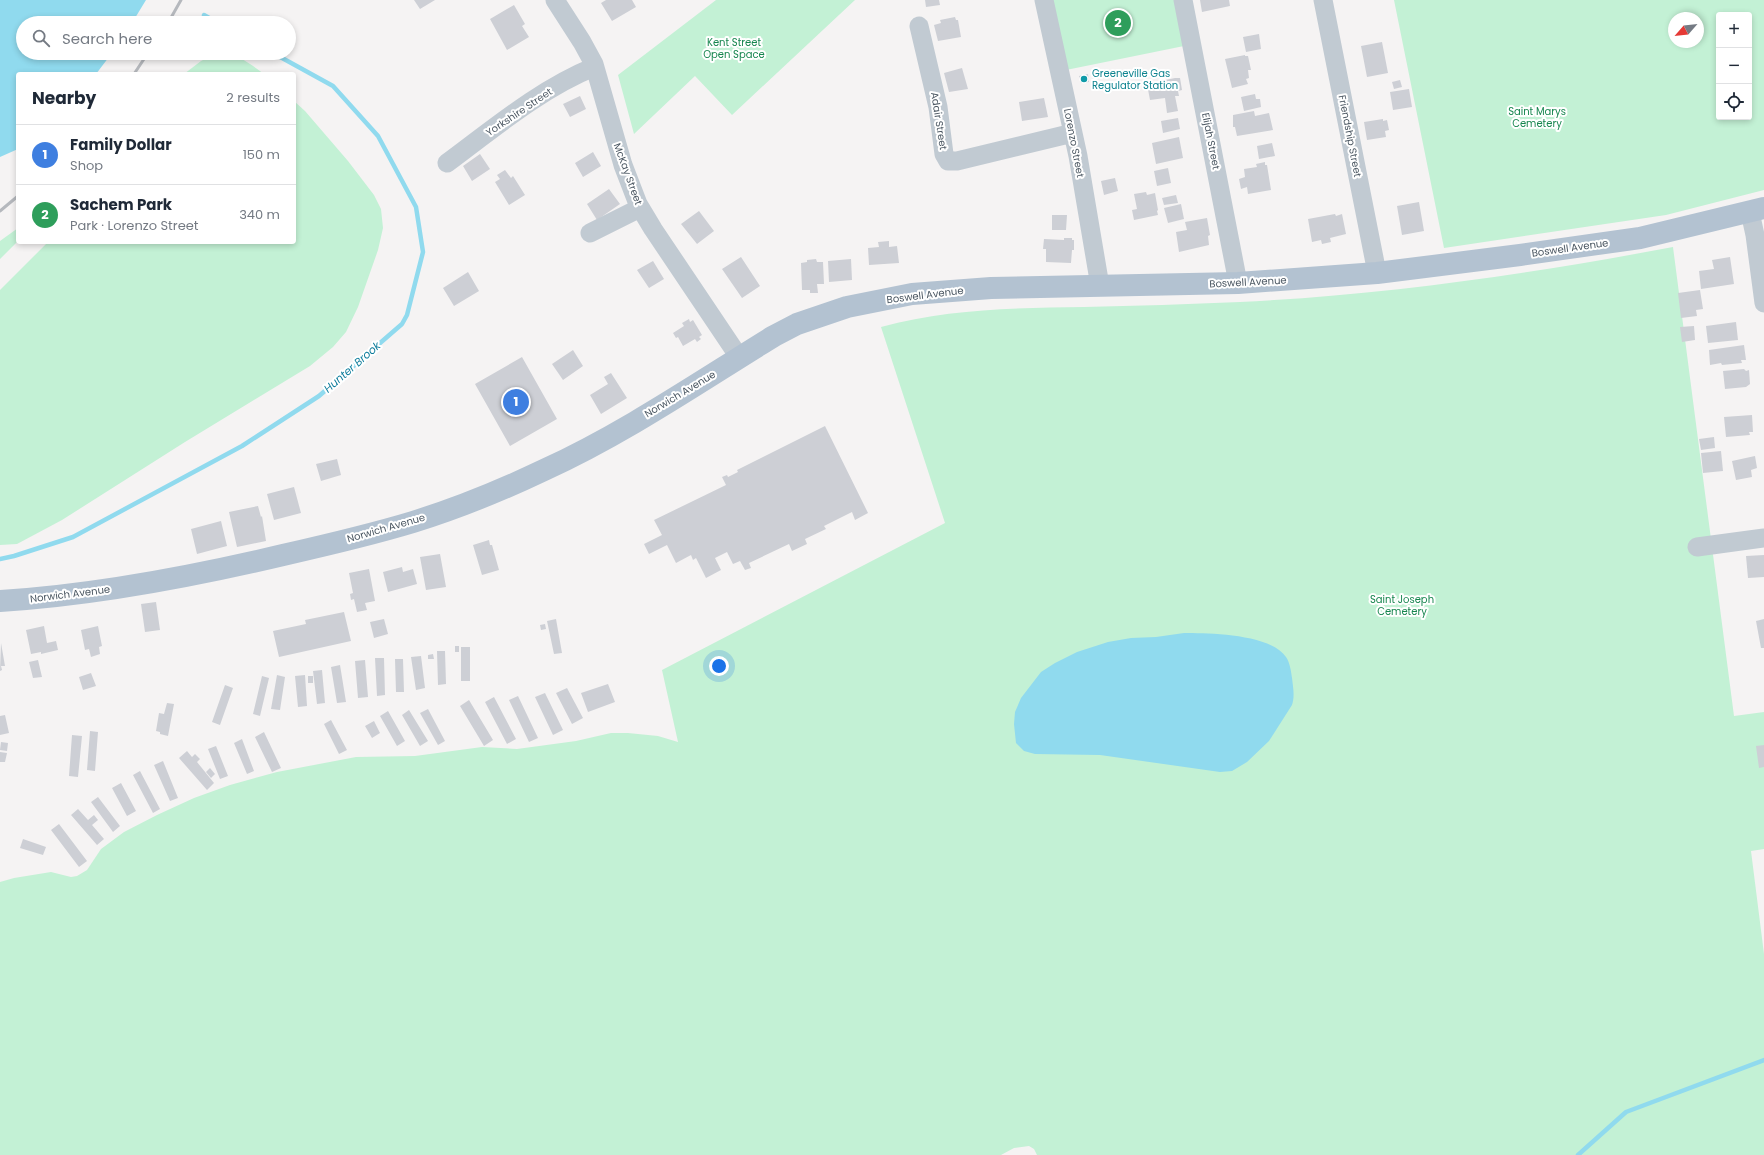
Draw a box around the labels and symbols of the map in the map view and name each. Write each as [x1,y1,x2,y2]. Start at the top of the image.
pin: 2 [1105,8,1131,38]
north arrow [1668,12,1704,48]
park label: Kent Street Open Space [703,35,765,62]
place label: Greeneville Gas Regulator Station [1092,66,1178,93]
marker: Greeneville Gas Regulator Station [1079,74,1089,84]
street label: Yorkshire Street [483,84,555,140]
street label: Adair Street [927,91,951,151]
street label: Friendship Street [1335,94,1365,179]
park label: Saint Marys Cemetery [1508,104,1566,131]
street label: Lorenzo Street [1060,107,1088,179]
street label: Elijah Street [1198,111,1224,171]
street label: McKay Street [610,141,646,207]
street label: Boswell Avenue [1531,235,1609,261]
street label: Boswell Avenue [1209,272,1287,292]
street label: Boswell Avenue [886,283,964,307]
water label: Hunter Brook [320,337,385,396]
street label: Norwich Avenue [642,367,718,421]
pin: 1 [503,387,529,417]
street label: Norwich Avenue [345,510,427,546]
street label: Norwich Avenue [29,582,111,606]
park label: Saint Joseph Cemetery [1370,592,1434,619]
your location [709,656,729,676]

